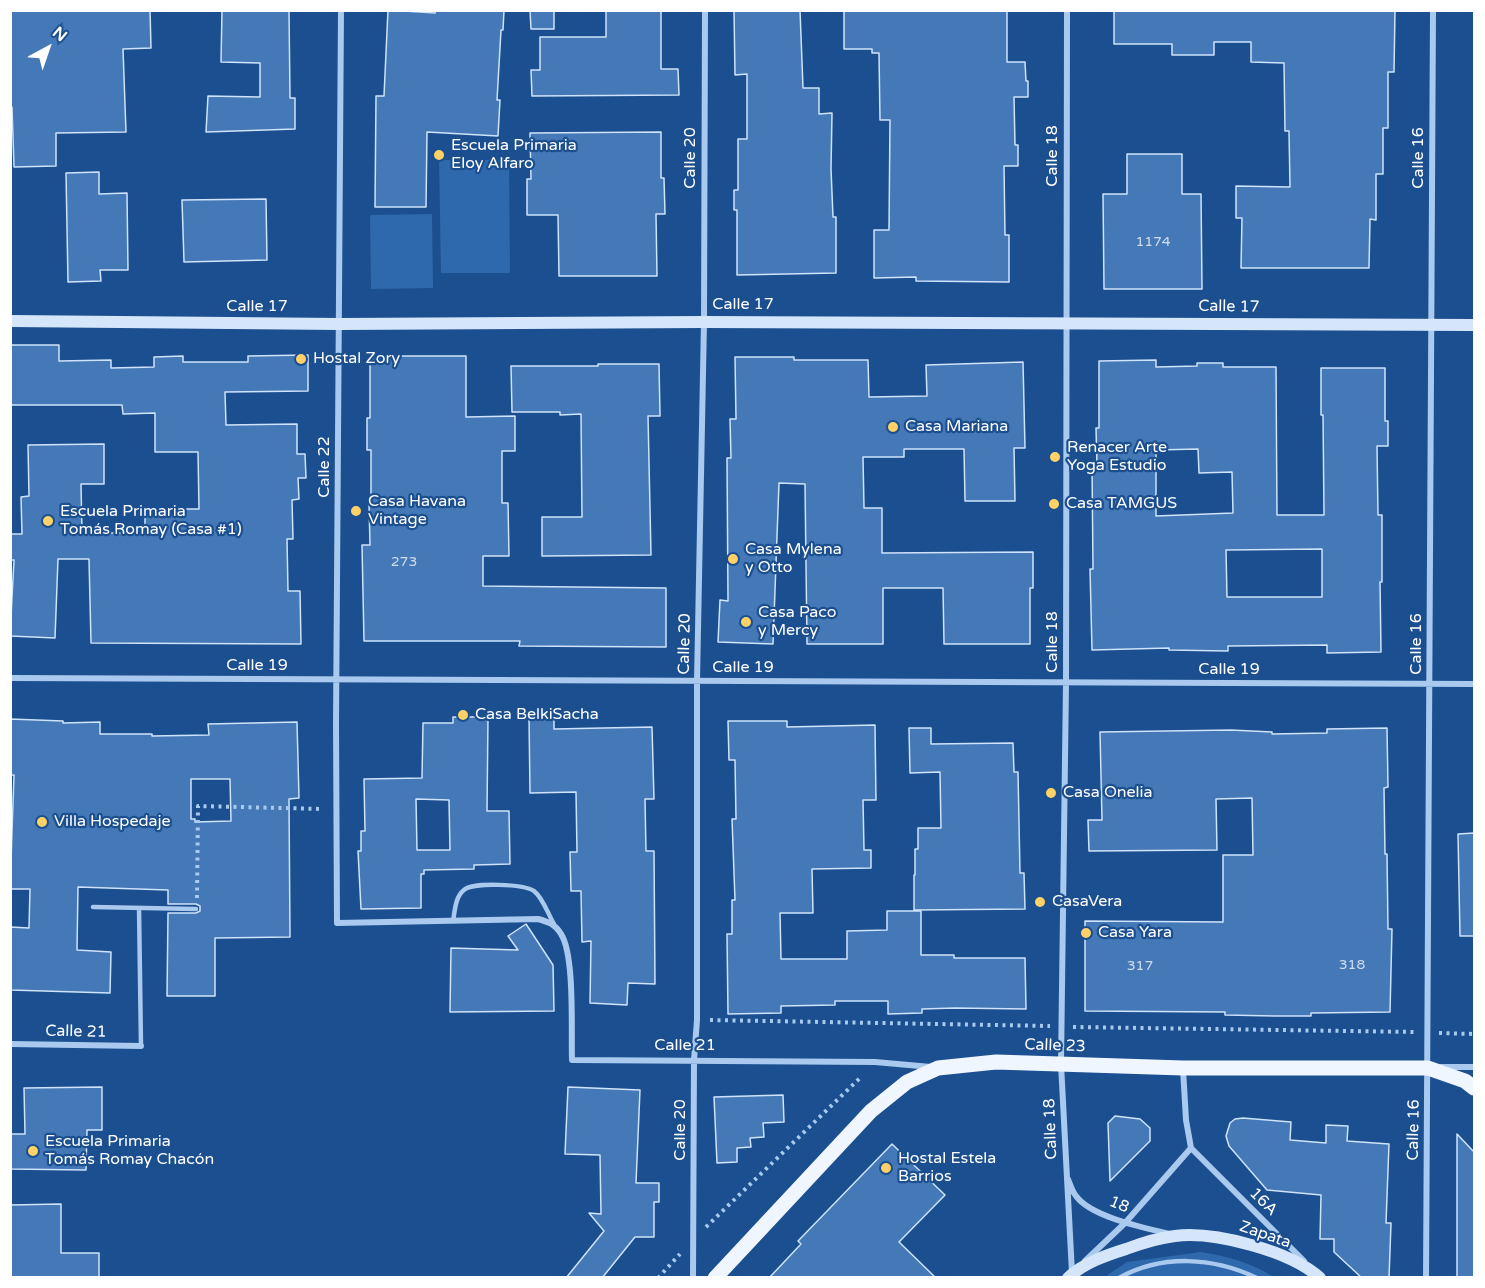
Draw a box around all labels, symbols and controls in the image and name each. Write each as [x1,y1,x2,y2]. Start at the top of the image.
north arrow [18,18,78,78]
text: N [48,22,71,46]
street label: Calle 18 [1043,125,1063,187]
street label: Calle 20 [681,127,701,189]
street label: Calle 16 [1409,127,1429,189]
place label: Escuela Primaria Eloy Alfaro [451,136,577,174]
marker: Escuela Primaria Eloy Alfaro [432,148,446,162]
house number: 1174 [1135,234,1171,250]
street label: Calle 17 [712,295,774,315]
street label: Calle 17 [226,297,288,317]
street label: Calle 17 [1198,297,1260,317]
place label: Hostal Zory [313,349,400,369]
marker: Hostal Zory [294,352,308,366]
place label: Casa Mariana [905,417,1008,437]
marker: Casa Mariana [886,420,900,434]
street label: Calle 22 [315,436,335,498]
place label: Renacer Arte Yoga Estudio [1067,438,1167,476]
marker: Renacer Arte Yoga Estudio [1048,450,1062,464]
place label: Casa Havana Vintage [368,492,466,530]
place label: Casa TAMGUS [1066,494,1177,514]
marker: Casa TAMGUS [1047,497,1061,511]
place label: Escuela Primaria Tomás Romay (Casa #1) [60,502,242,540]
marker: Casa Havana Vintage [349,504,363,518]
marker: Escuela Primaria Tomás Romay (Casa #1) [41,514,55,528]
place label: Casa Mylena y Otto [745,540,842,578]
marker: Casa Mylena y Otto [726,552,740,566]
house number: 273 [391,554,417,570]
place label: Casa Paco y Mercy [758,603,836,641]
street label: Calle 18 [1043,611,1063,673]
street label: Calle 20 [675,613,695,675]
street label: Calle 16 [1407,613,1427,675]
marker: Casa Paco y Mercy [739,615,753,629]
street label: Calle 19 [226,656,288,676]
street label: Calle 19 [712,658,774,678]
street label: Calle 19 [1198,660,1260,680]
place label: Casa BelkiSacha [475,705,599,725]
marker: Casa BelkiSacha [456,708,470,722]
place label: Casa Onelia [1063,783,1153,803]
marker: Casa Onelia [1044,786,1058,800]
place label: Villa Hospedaje [54,812,171,832]
marker: Villa Hospedaje [35,815,49,829]
place label: CasaVera [1052,892,1122,912]
marker: CasaVera [1033,895,1047,909]
place label: Casa Yara [1098,923,1172,943]
marker: Casa Yara [1079,926,1093,940]
house number: 318 [1339,957,1365,973]
house number: 317 [1127,958,1153,974]
street label: Calle 21 [45,1022,107,1042]
street label: Calle 23 [1024,1035,1086,1057]
street label: Calle 21 [654,1036,716,1056]
street label: Calle 18 [1040,1098,1062,1160]
street label: Calle 20 [671,1099,691,1161]
street label: Calle 16 [1404,1099,1424,1161]
place label: Escuela Primaria Tomás Romay Chacón [45,1132,214,1170]
marker: Escuela Primaria Tomás Romay Chacón [26,1144,40,1158]
place label: Hostal Estela Barrios [898,1149,996,1187]
marker: Hostal Estela Barrios [879,1161,893,1175]
street label: 16A [1245,1184,1281,1220]
street label: 18 [1106,1192,1132,1218]
street label: Zapata [1237,1217,1293,1253]

